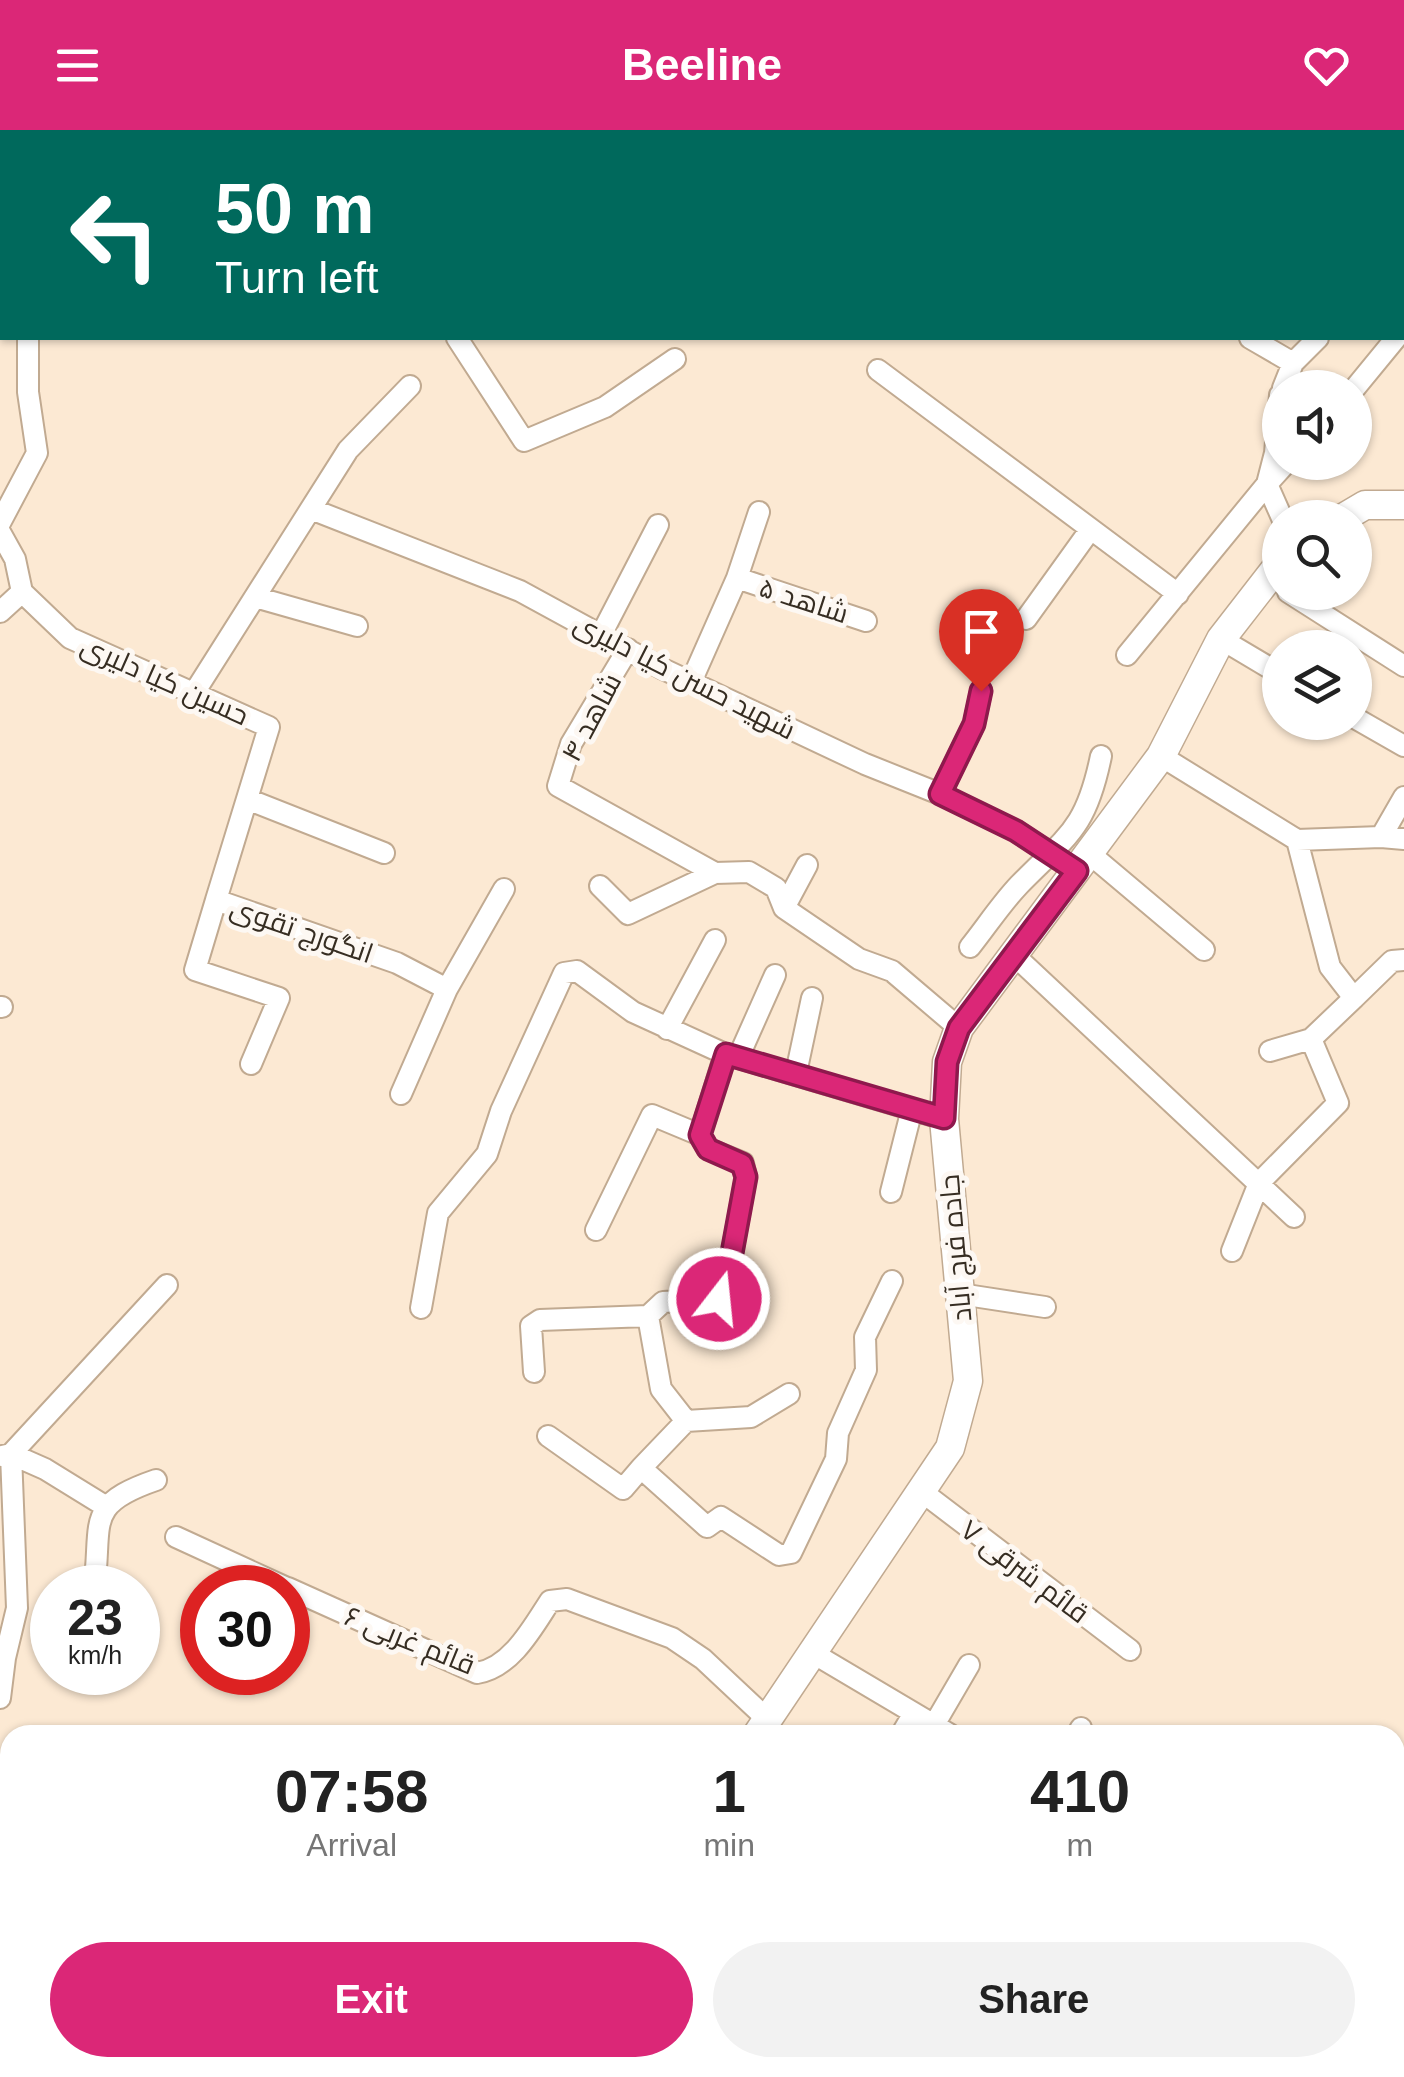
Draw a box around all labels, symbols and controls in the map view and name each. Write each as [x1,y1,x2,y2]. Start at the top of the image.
icon: menu [50,38,105,93]
icon: heart [1299,38,1354,93]
text: Beeline [622,39,782,90]
icon: left [50,170,180,300]
text: 50 m [215,170,375,248]
text: Turn left [215,252,378,303]
map controls [1262,370,1372,740]
button: sound [1262,370,1372,480]
button: search [1262,500,1372,610]
street label: شاهد ۵ [755,572,852,629]
pin [939,589,1024,692]
icon: arrive [954,604,1009,659]
street label: شهید حسن کیا دلیری [569,607,800,746]
street label: حسین کیا دلیری [76,630,253,732]
button: layers [1262,630,1372,740]
street label: شاهد ۴ [555,668,627,766]
street label: انگورج تقوی [225,892,377,972]
street label: جاده فرج آباد [934,1173,980,1323]
position arrow [667,1247,771,1351]
street label: قائم شرقی ۷ [952,1513,1095,1633]
speed limit sign: 30 [180,1565,310,1695]
text: 23 [67,1590,123,1646]
street label: قائم غربی ۶ [339,1600,479,1684]
text: km/h [68,1641,122,1669]
text: 07:58 [275,1758,428,1825]
text: 1 [712,1758,746,1825]
text: 410 [1030,1758,1130,1825]
text: Arrival [306,1827,397,1863]
text: min [703,1827,755,1863]
text: m [1067,1827,1093,1863]
button: Exit [50,1942,693,2057]
button: Share [713,1942,1355,2057]

